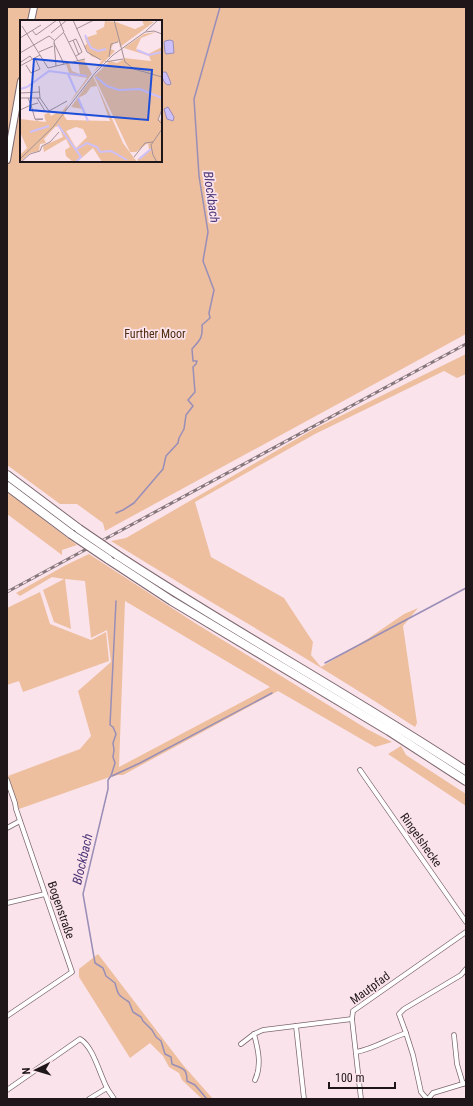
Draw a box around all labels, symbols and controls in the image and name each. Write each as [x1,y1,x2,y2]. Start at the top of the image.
inset map [20,20,162,162]
water label: Blockbach [200,170,223,224]
park label: Further Moor [124,327,186,341]
street label: Ringelshecke [397,810,445,870]
water label: Blockbach [69,832,96,886]
street label: Bogenstraße [45,879,78,941]
street label: Mautpfad [347,969,393,1007]
north arrow [16,1050,56,1090]
scale bar [329,1064,395,1090]
text: N [20,1067,33,1075]
text: 100 m [335,1071,365,1085]

